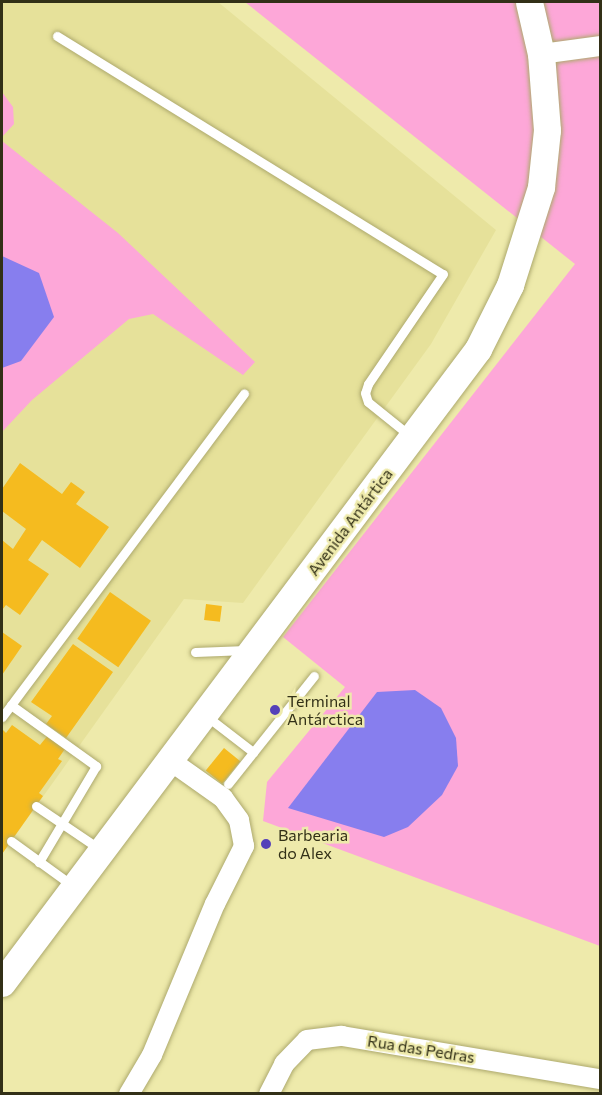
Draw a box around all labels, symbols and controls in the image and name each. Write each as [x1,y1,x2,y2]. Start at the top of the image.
street label: Avenida Antártica [303,465,397,579]
place label: Terminal Antárctica [287,691,363,729]
marker: Terminal Antárctica [268,703,282,717]
place label: Barbearia do Alex [278,825,348,863]
marker: Barbearia do Alex [259,837,273,851]
street label: Rua das Pedras [366,1031,476,1067]

